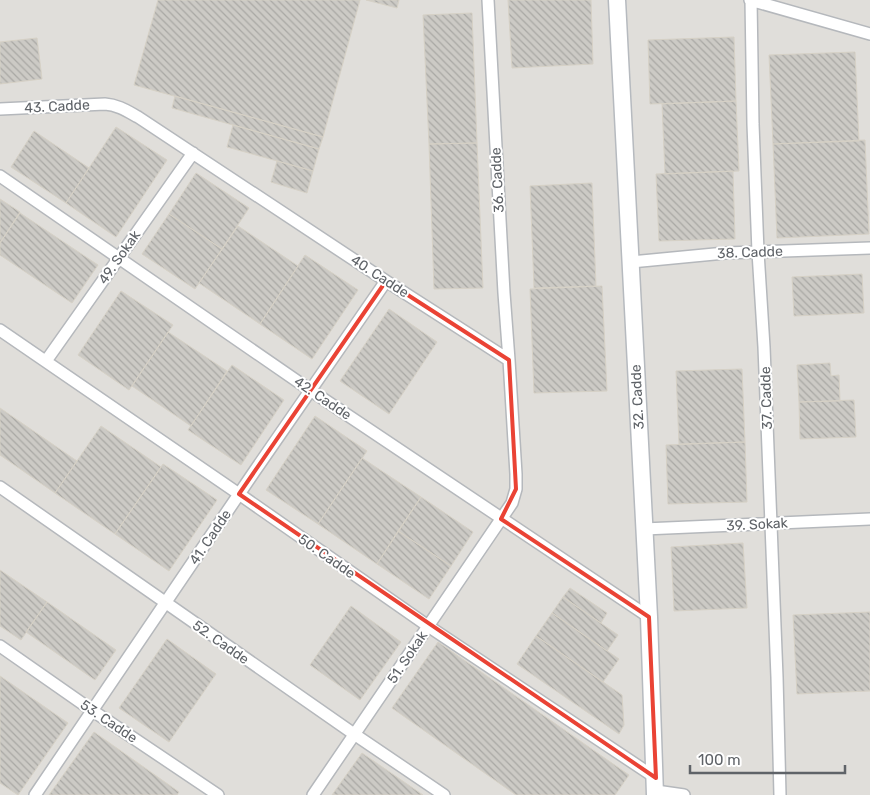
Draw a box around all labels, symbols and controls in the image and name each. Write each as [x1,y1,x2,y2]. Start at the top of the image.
street label: 43. Cadde [24,96,90,117]
street label: 36. Cadde [487,147,508,213]
street label: 49. Sokak [95,226,145,287]
street label: 38. Cadde [717,243,783,262]
street label: 40. Cadde [347,251,412,302]
street label: 32. Cadde [627,364,648,430]
street label: 37. Cadde [757,366,776,430]
street label: 42. Cadde [291,373,355,424]
street label: 41. Cadde [186,506,235,568]
street label: 39. Sokak [726,514,789,535]
street label: 50. Cadde [295,531,359,582]
street label: 52. Cadde [189,617,252,668]
street label: 51. Sokak [384,627,432,687]
street label: 53. Cadde [77,696,141,747]
scale bar [690,742,845,774]
text: 100 m [698,751,740,769]

